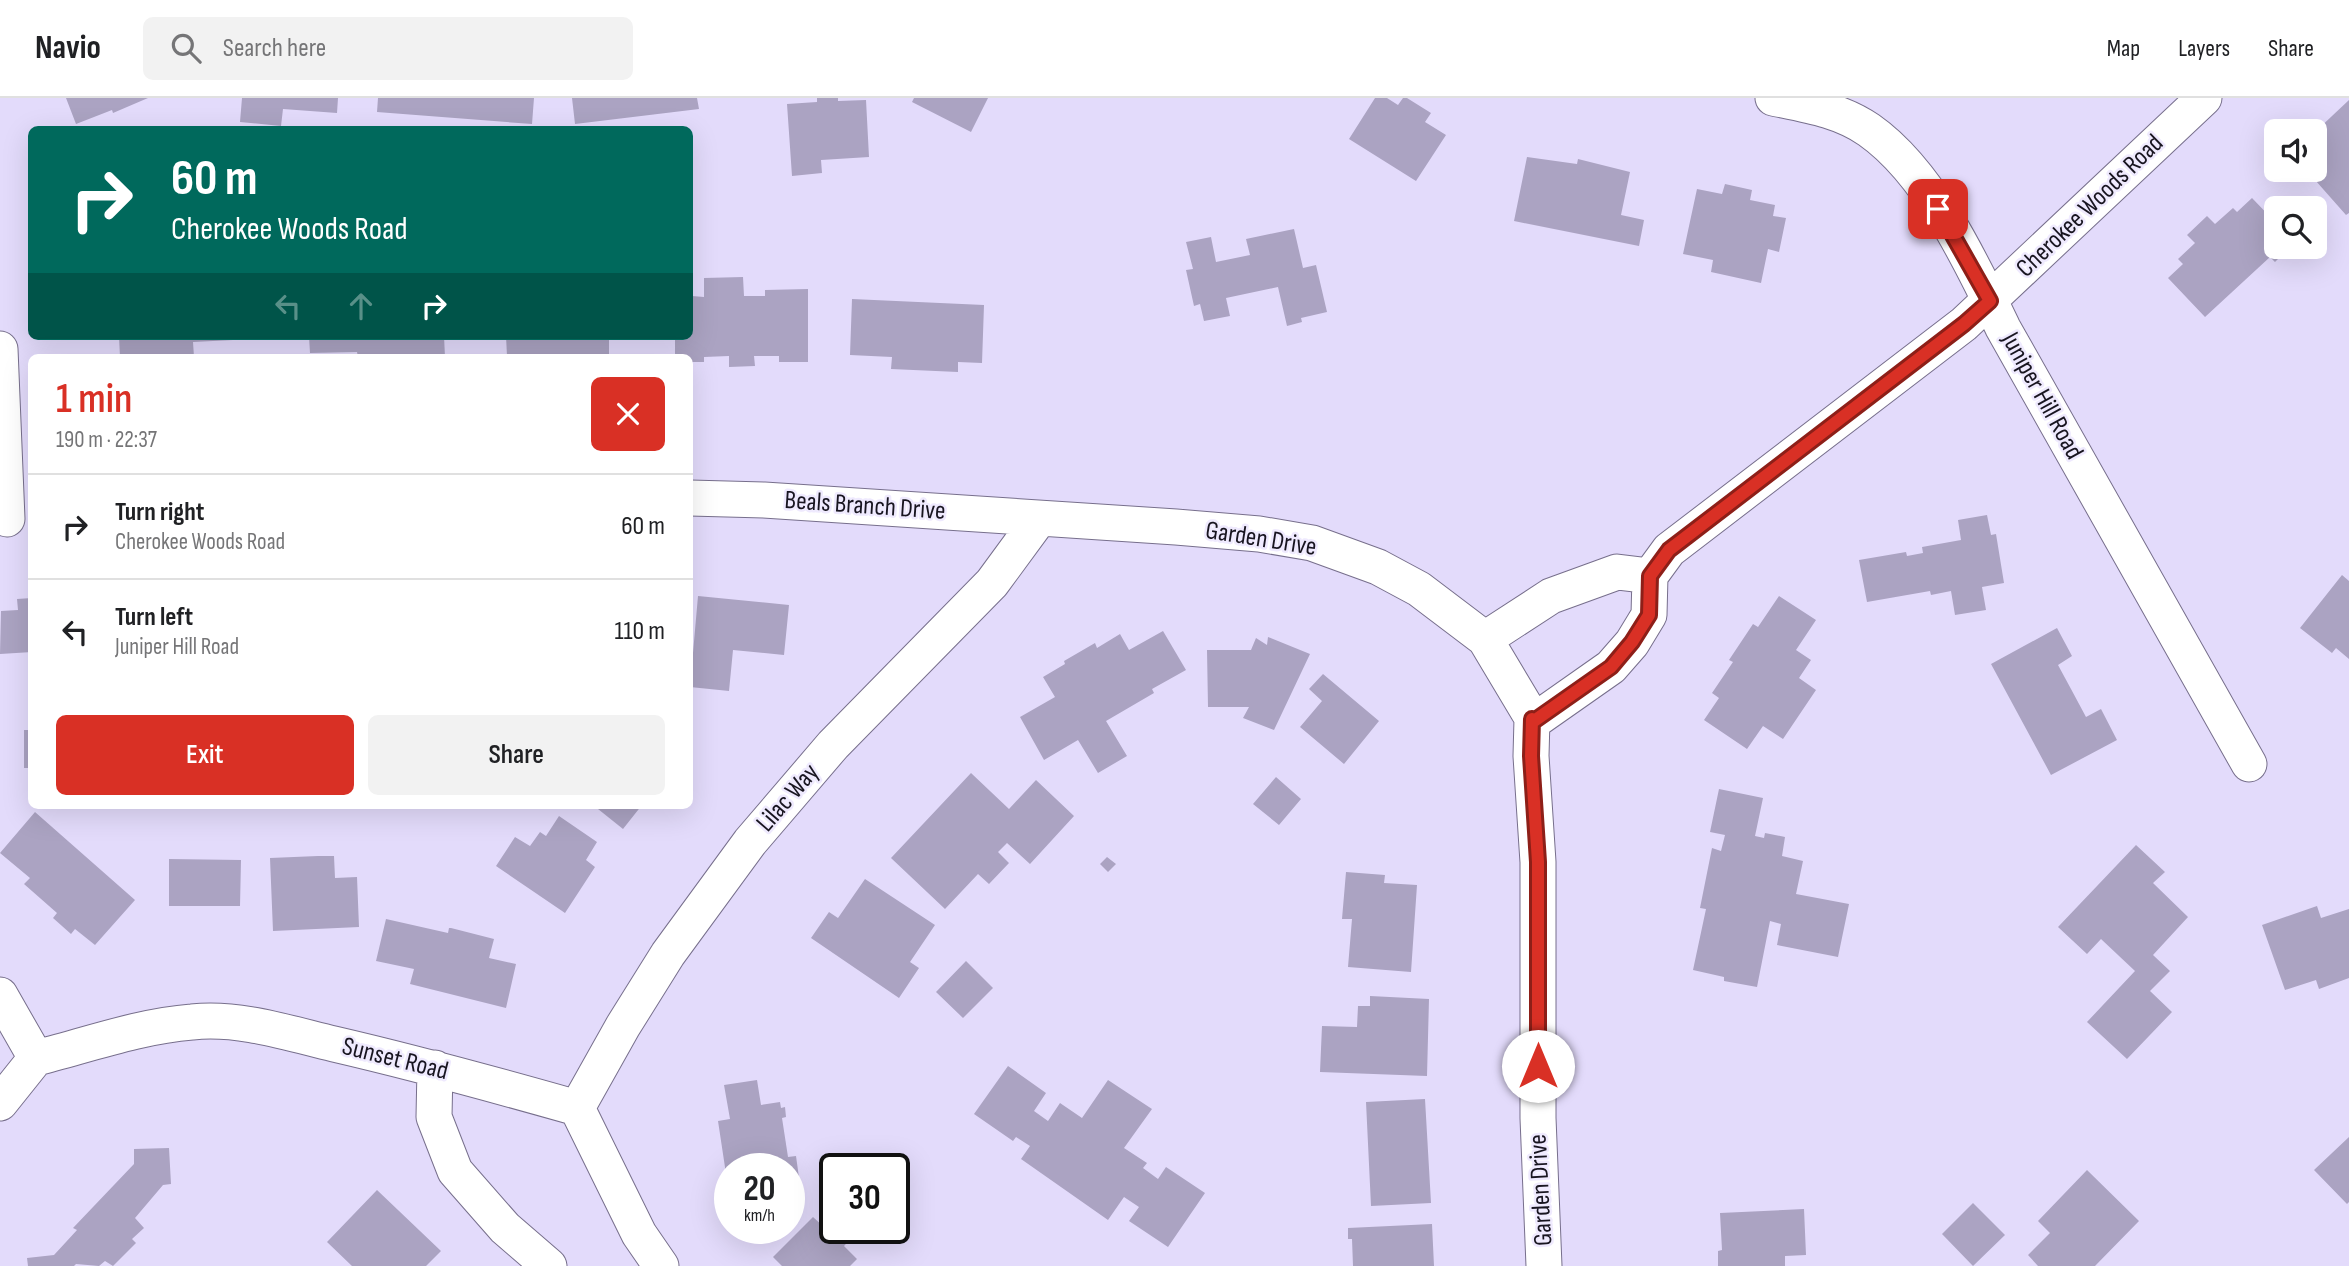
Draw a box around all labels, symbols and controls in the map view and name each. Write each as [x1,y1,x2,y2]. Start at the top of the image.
search box [143,17,633,80]
text: Navio [35,28,101,68]
icon: search [167,29,205,67]
text: Search here [223,33,326,64]
text: Map [2107,34,2140,63]
text: Layers [2178,34,2230,63]
text: Share [2268,34,2314,63]
map controls [2264,119,2327,259]
button: sound [2264,119,2327,182]
street label: Cherokee Woods Road [2010,128,2170,284]
text: 60 m [171,150,258,209]
icon: right [56,154,147,245]
pin [1908,179,1968,239]
icon: arrive [1919,190,1957,228]
button: search [2264,196,2327,259]
text: Cherokee Woods Road [171,210,408,249]
icon: left [269,287,307,325]
icon: ahead [342,287,380,325]
icon: right [415,287,453,325]
street label: Juniper Hill Road [1994,326,2090,465]
text: 1 min [56,374,132,425]
button: close [591,377,665,451]
text: 190 m · 22:37 [56,426,157,454]
street label: Beals Branch Drive [784,485,946,527]
text: Turn right [115,497,204,528]
icon: right [56,508,94,546]
text: 60 m [621,511,665,542]
street label: Garden Drive [1203,515,1319,563]
text: Cherokee Woods Road [115,528,285,556]
text: Turn left [115,602,193,633]
icon: left [56,613,94,651]
text: 110 m [614,616,665,647]
text: Juniper Hill Road [115,633,239,661]
button: Exit [56,715,354,795]
button: Share [368,715,665,795]
street label: Lilac Way [750,758,826,838]
position arrow [1501,1029,1575,1103]
street label: Sunset Road [339,1031,451,1087]
street label: Garden Drive [1523,1133,1559,1247]
speed limit sign: 30 [819,1153,910,1244]
text: 20 [744,1168,776,1211]
text: km/h [744,1205,775,1226]

